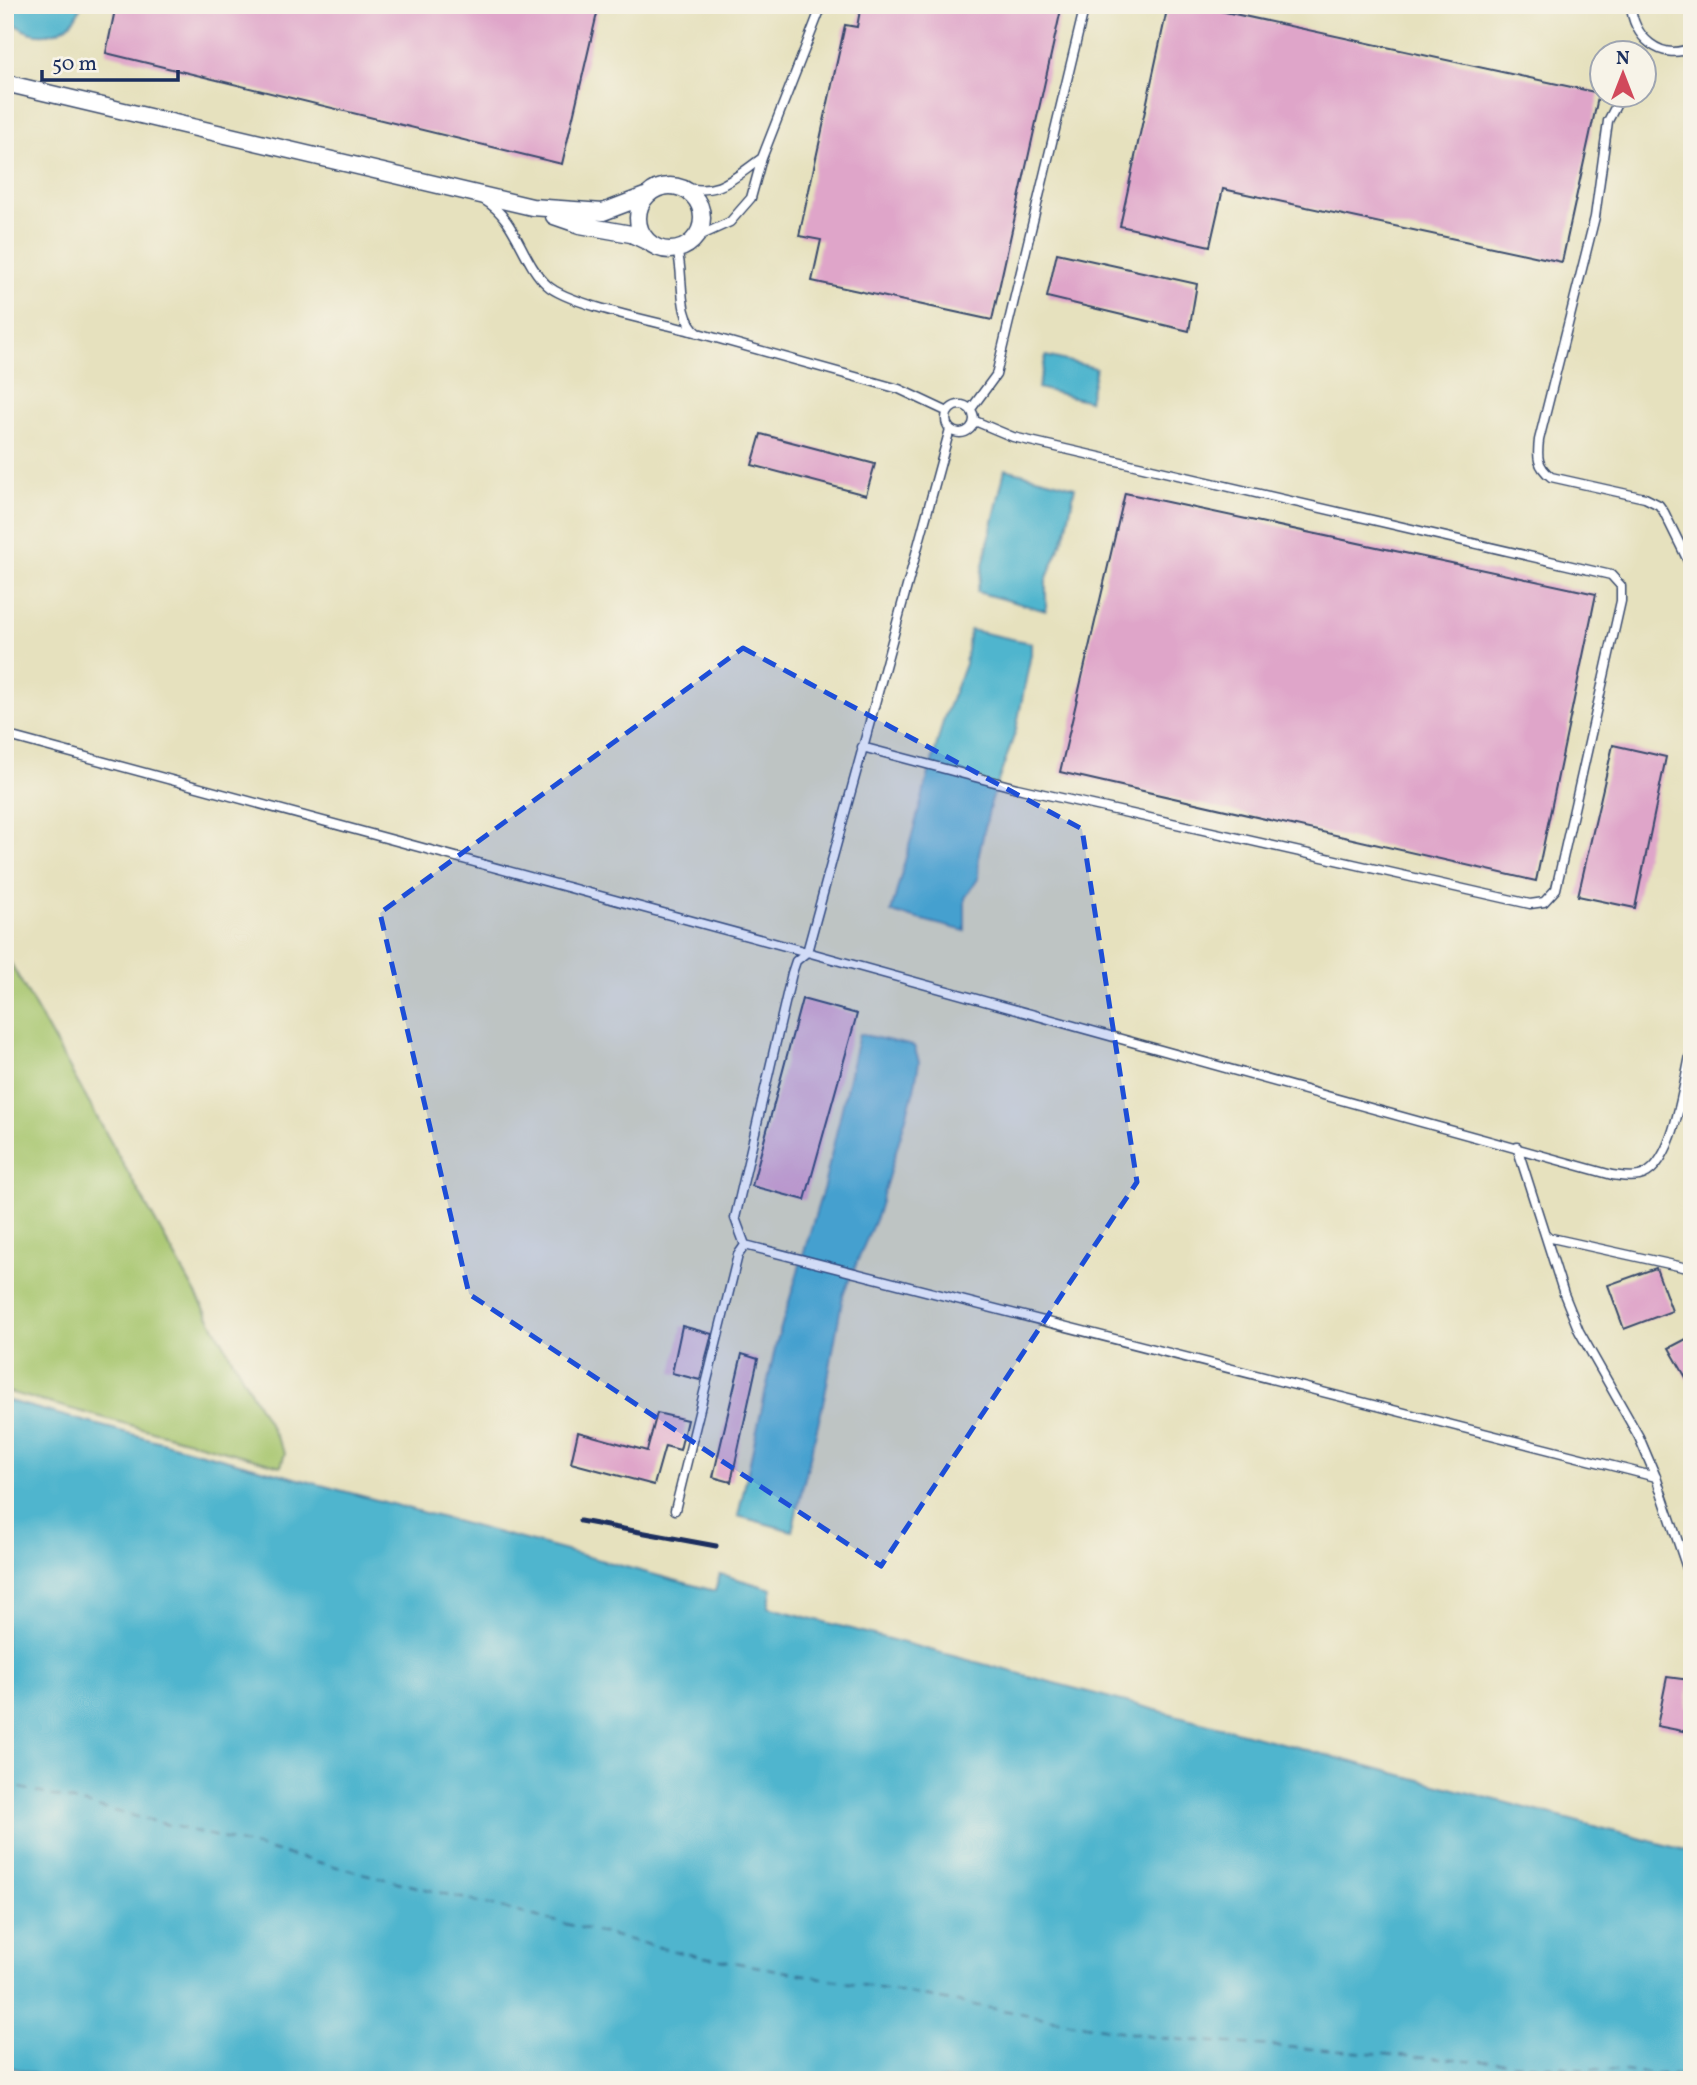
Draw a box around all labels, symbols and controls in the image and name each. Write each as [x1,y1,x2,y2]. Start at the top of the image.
scale bar [42,38,178,82]
north arrow [1588,38,1658,108]
text: N [1616,46,1630,72]
text: 50 m [52,50,97,79]

